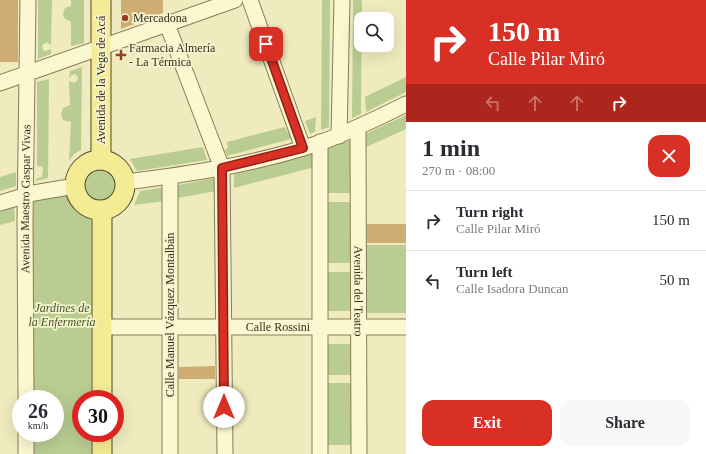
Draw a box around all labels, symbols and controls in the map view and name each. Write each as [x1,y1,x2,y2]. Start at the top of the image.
place label: Mercadona [133,11,188,25]
map controls [354,12,394,52]
button: search [354,12,394,52]
marker: Mercadona [120,13,130,23]
street label: Avenida de la Vega de Acá [94,15,108,144]
icon: right [422,16,474,68]
text: 150 m [488,16,560,47]
pin [249,27,283,61]
icon: arrive [255,33,277,55]
place label: Farmacia Almería - La Térmica [129,41,216,69]
text: Calle Pilar Miró [488,49,605,69]
marker: Farmacia Almería - La Térmica [116,50,126,60]
icon: left [482,92,504,114]
icon: ahead [524,92,546,114]
icon: ahead [566,92,588,114]
icon: right [608,92,630,114]
street label: Avenida Maestro Gaspar Vivas [18,124,33,274]
text: 1 min [422,135,480,161]
button: close [648,135,690,177]
text: 270 m · 08:00 [422,163,495,178]
text: Turn right [456,204,523,220]
icon: right [422,210,444,232]
text: 150 m [652,212,690,228]
text: Calle Pilar Miró [456,221,541,236]
street label: Calle Manuel Vázquez Montalbán [163,233,177,397]
street label: Avenida del Teatro [351,246,366,336]
text: Turn left [456,264,513,280]
icon: left [422,270,444,292]
text: 50 m [660,272,690,288]
text: Calle Isadora Duncan [456,281,569,296]
park label: Jardines de la Enfermería [29,301,96,329]
street label: Calle Rossini [246,320,311,334]
position arrow [203,386,245,428]
speed limit sign: 30 [72,390,124,442]
text: 26 [28,400,48,422]
button: Exit [422,400,552,446]
button: Share [560,400,690,446]
text: km/h [28,420,48,431]

